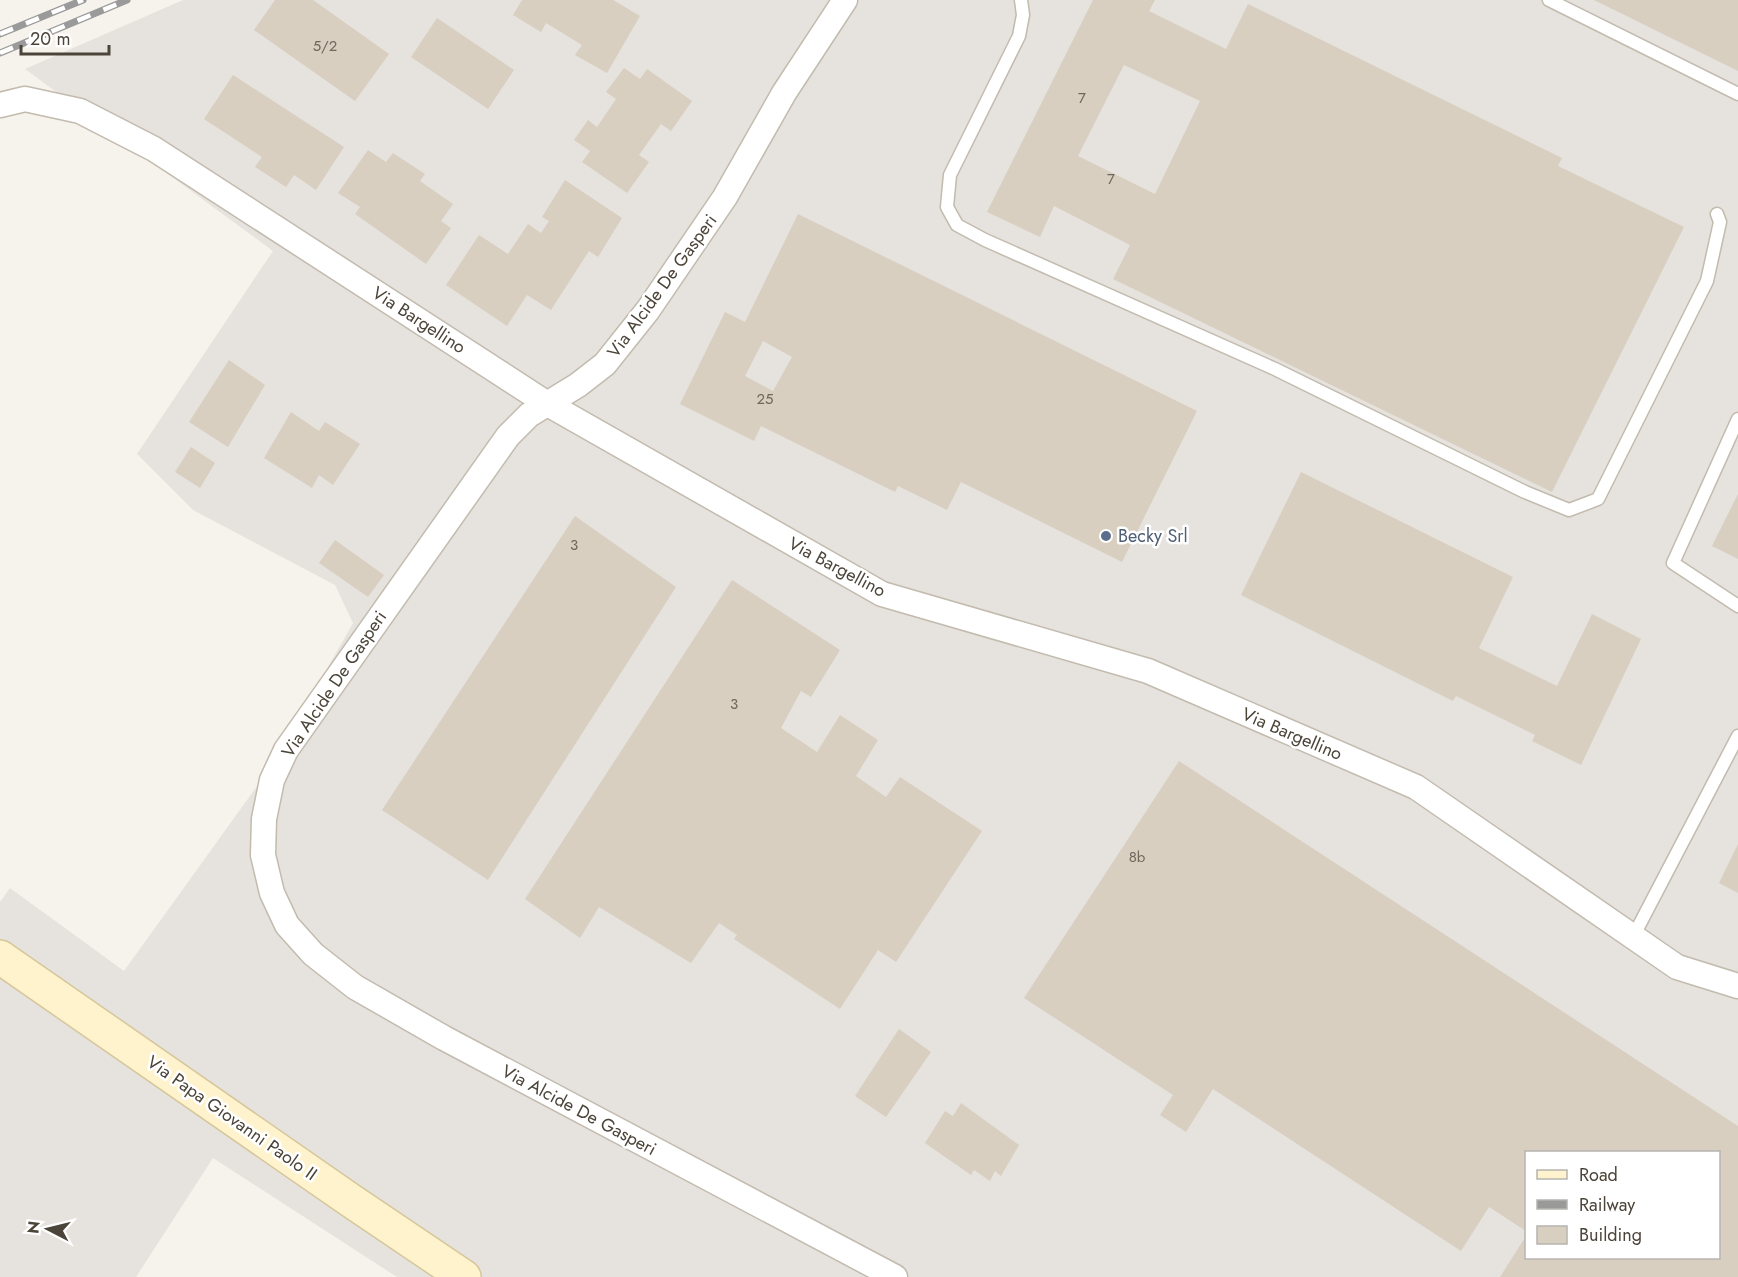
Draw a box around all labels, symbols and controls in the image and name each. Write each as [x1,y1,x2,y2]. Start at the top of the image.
scale bar [21,18,110,56]
text: 20 m [30,26,70,52]
house number: 5/2 [313,35,337,57]
house number: 7 [1078,87,1086,109]
house number: 7 [1107,168,1115,190]
street label: Via Alcide De Gasperi [601,209,723,363]
street label: Via Bargellino [367,280,471,360]
house number: 25 [757,388,774,410]
place label: Becky Srl [1118,523,1188,549]
marker: Becky Srl [1099,529,1113,543]
street label: Via Bargellino [784,530,890,604]
house number: 3 [570,534,578,556]
street label: Via Alcide De Gasperi [275,605,393,763]
house number: 3 [730,693,738,715]
street label: Via Bargellino [1238,701,1346,767]
house number: 8b [1129,846,1146,868]
street label: Via Papa Giovanni Paolo II [142,1049,322,1187]
street label: Via Alcide De Gasperi [497,1058,661,1162]
legend [1525,1151,1720,1259]
text: Road [1579,1162,1618,1188]
text: Railway [1579,1192,1635,1218]
north arrow [18,1199,78,1259]
text: N [21,1220,46,1235]
text: Building [1579,1222,1642,1248]

